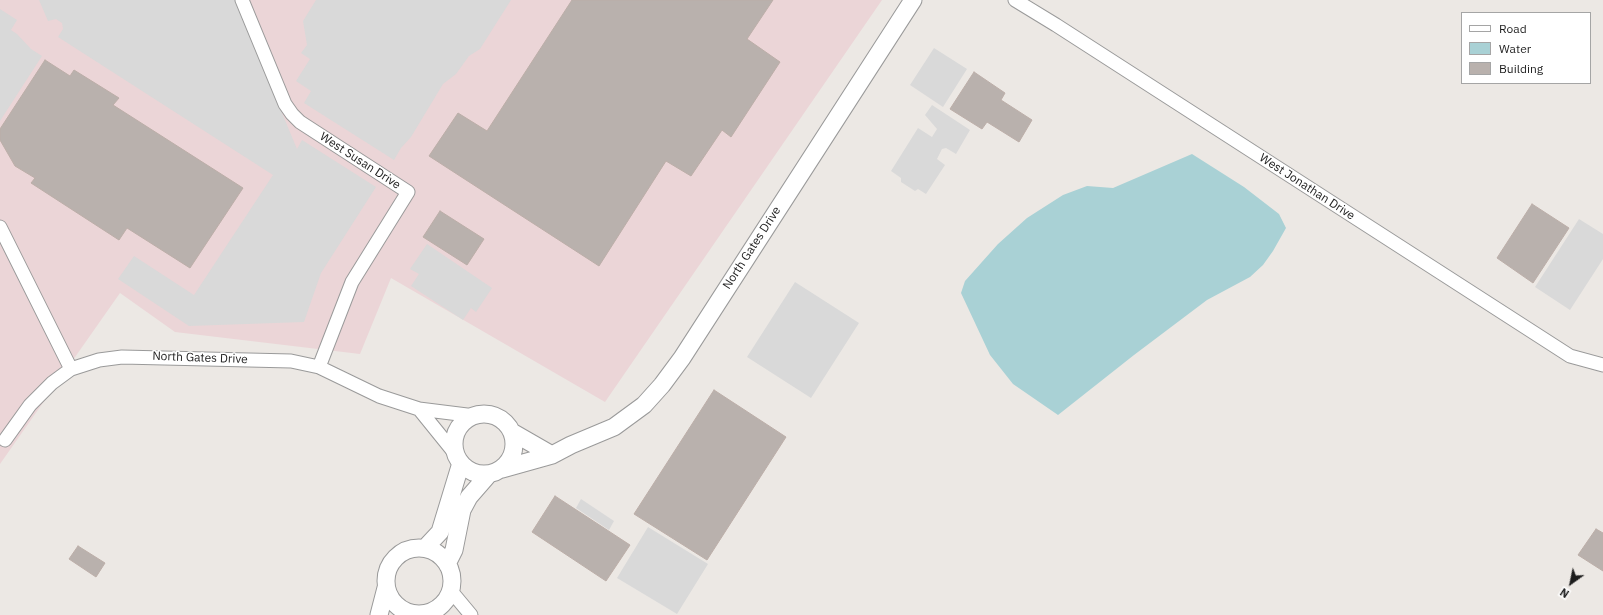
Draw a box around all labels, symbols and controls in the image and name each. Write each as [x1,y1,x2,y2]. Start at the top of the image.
legend [1461,12,1591,84]
text: Road [1499,21,1527,36]
text: Water [1499,41,1531,56]
text: Building [1499,61,1543,76]
street label: West Susan Drive [317,130,403,192]
street label: West Jonathan Drive [1257,151,1357,223]
street label: North Gates Drive [720,204,784,292]
street label: North Gates Drive [152,349,248,367]
north arrow [1551,563,1591,603]
text: N [1557,585,1572,601]

